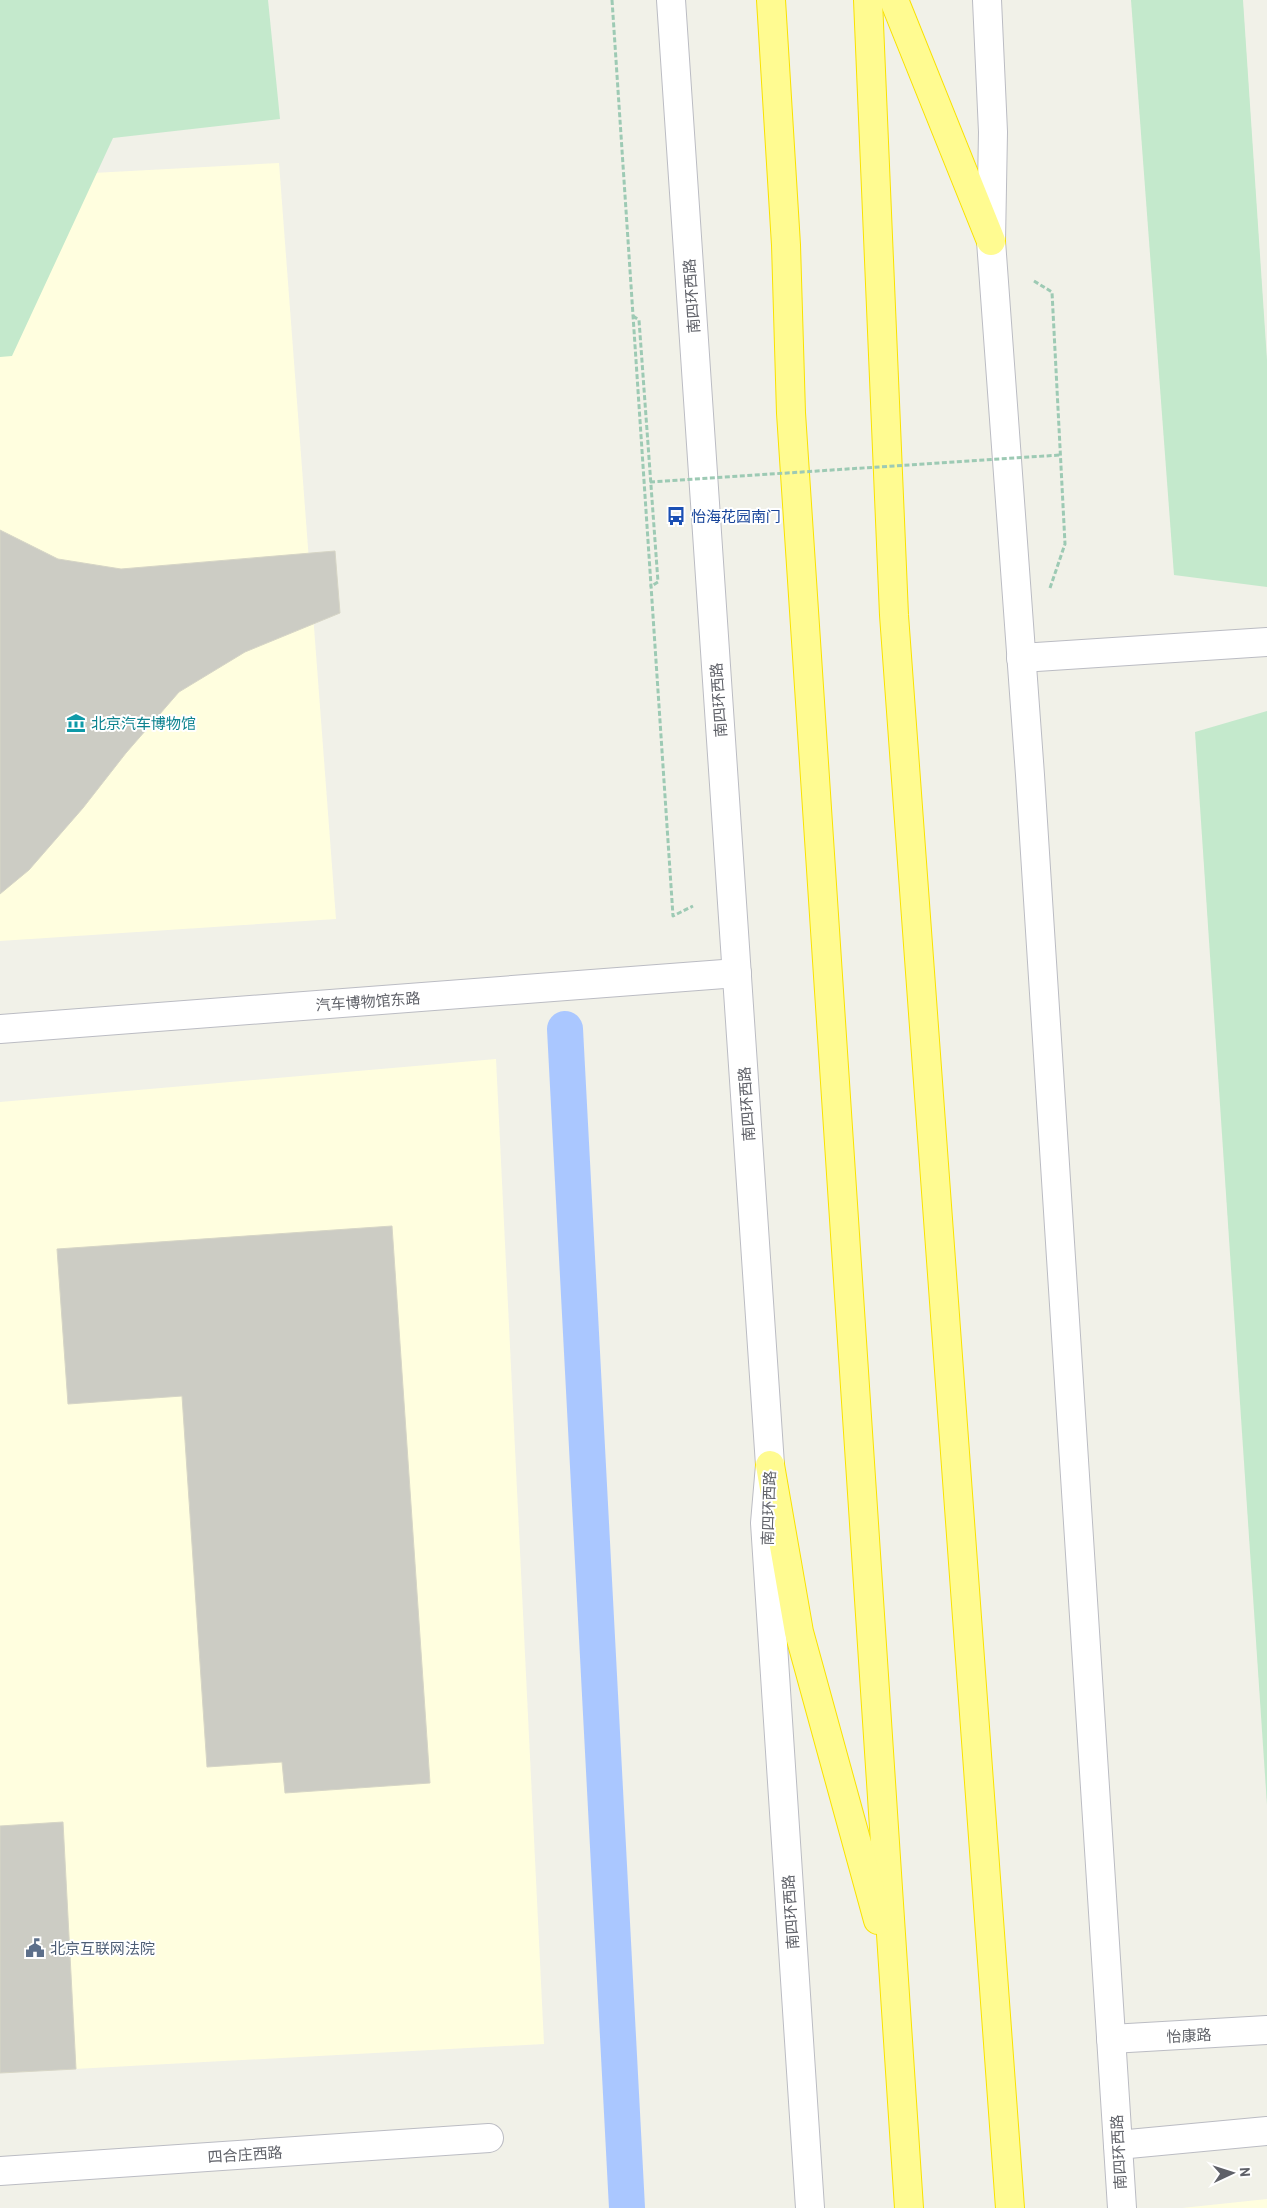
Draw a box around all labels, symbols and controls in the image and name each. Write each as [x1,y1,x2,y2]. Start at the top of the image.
street label: 南四环西路 [679,258,703,334]
bus stop icon: 怡海花园南门 [665,505,687,527]
place label: 怡海花园南门 [691,507,781,525]
street label: 南四环西路 [706,662,730,738]
museum icon: 北京汽车博物馆 [65,712,87,734]
place label: 北京汽车博物馆 [91,714,196,732]
street label: 汽车博物馆东路 [315,988,421,1014]
street label: 南四环西路 [734,1066,758,1142]
street label: 南四环西路 [758,1470,778,1546]
street label: 南四环西路 [778,1874,802,1950]
public building icon: 北京互联网法院 [24,1937,46,1959]
place label: 北京互联网法院 [50,1939,155,1957]
street label: 怡康路 [1166,2025,1212,2045]
street label: 南四环西路 [1107,2114,1129,2190]
street label: 四合庄西路 [207,2142,283,2166]
north arrow [1207,2148,1257,2198]
text: N [1237,2167,1254,2177]

